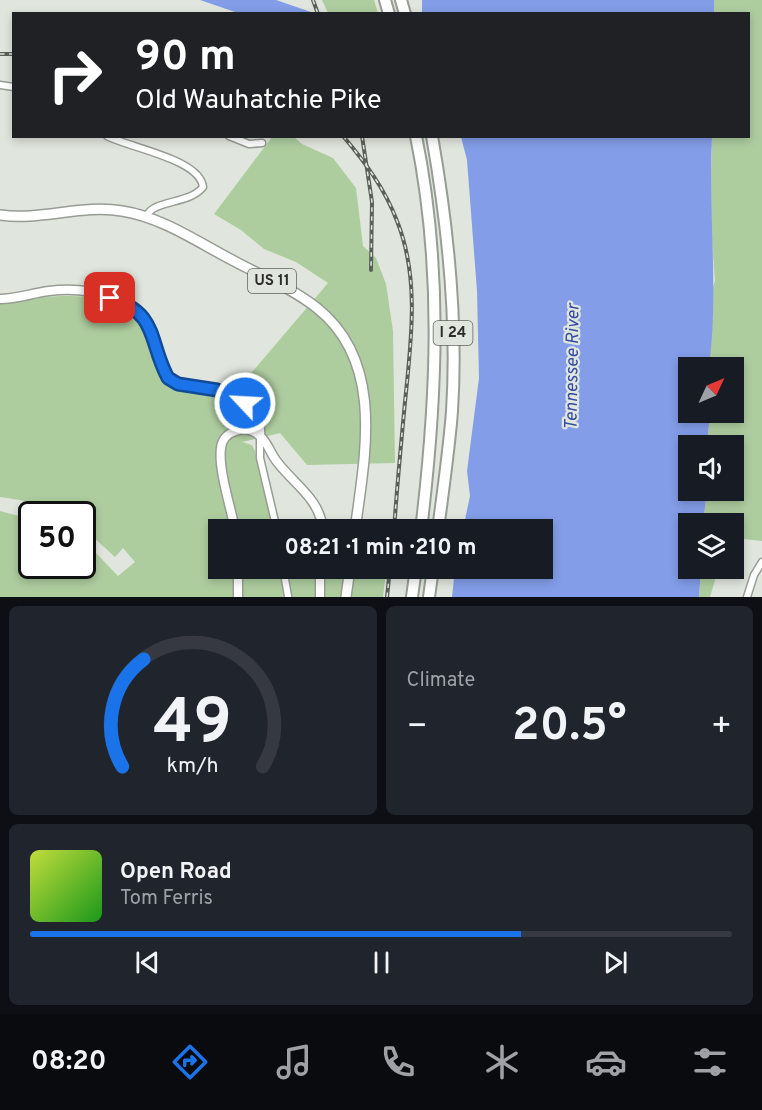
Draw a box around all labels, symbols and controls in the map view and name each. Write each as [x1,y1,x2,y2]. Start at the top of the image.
text: 90 m [135,32,236,85]
icon: right [36,36,114,114]
text: Old Wauhatchie Pike [135,84,382,118]
road number: US 11 [248,269,296,293]
pin [84,272,135,323]
icon: arrive [93,281,126,314]
water label: Tennessee River [560,301,586,430]
road number: I 24 [434,321,472,345]
north arrow [678,357,744,423]
map controls [678,357,744,579]
position arrow [213,371,277,435]
button: sound [678,435,744,501]
speed limit sign: 50 [18,501,96,579]
button: layers [678,513,744,579]
text: 08:21 · 1 min · 210 m [284,535,477,562]
text: Climate [407,668,475,694]
text: 49 [154,686,232,765]
text: 20.5° [512,699,626,756]
text: − [407,707,428,749]
text: + [711,707,732,749]
text: km/h [167,754,219,781]
text: Open Road [120,859,232,886]
text: Tom Ferris [120,886,213,912]
icon: previous [131,946,164,979]
icon: pause [365,946,398,979]
icon: next [599,946,632,979]
icon: directions [169,1041,211,1083]
icon: music [273,1041,315,1083]
icon: phone [377,1041,419,1083]
icon: climate [481,1041,523,1083]
icon: car [585,1041,627,1083]
icon: filters [689,1041,731,1083]
text: 08:20 [31,1045,107,1079]

